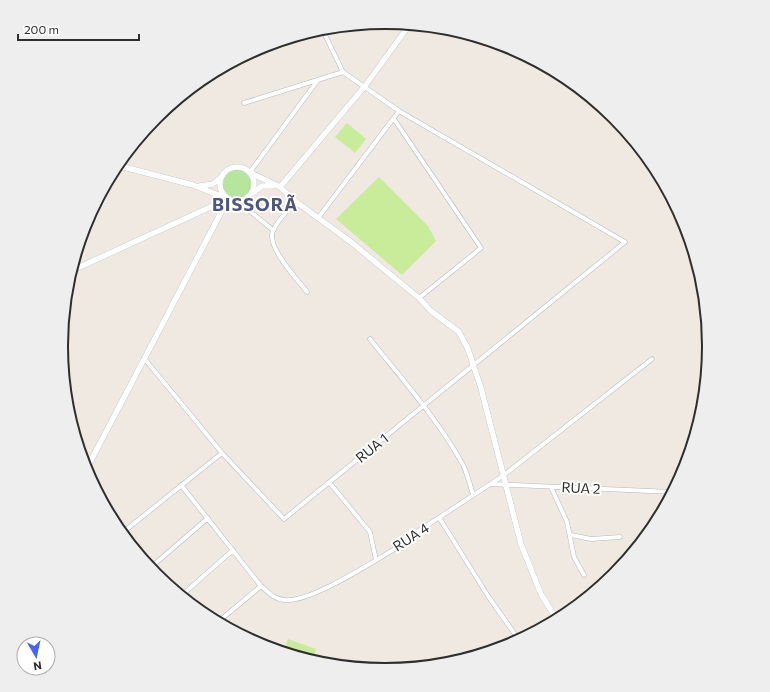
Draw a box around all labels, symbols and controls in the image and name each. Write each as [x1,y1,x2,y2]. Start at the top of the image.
scale bar [18,16,139,42]
text: 200 m [24,22,59,36]
district label: BISSORÃ [212,193,298,215]
street label: RUA 1 [352,429,392,466]
street label: RUA 2 [561,478,601,497]
street label: RUA 4 [389,518,432,555]
north arrow [16,636,56,676]
text: N [33,659,43,673]

